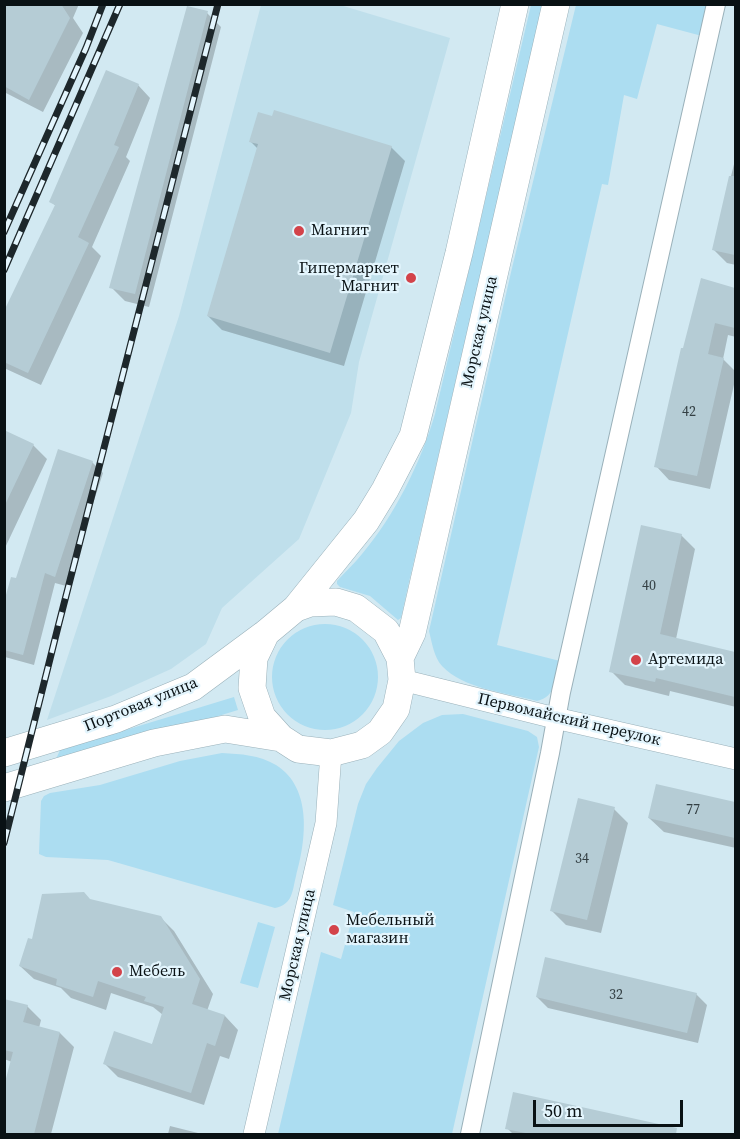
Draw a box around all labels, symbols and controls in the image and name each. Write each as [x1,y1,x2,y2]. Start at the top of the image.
place label: Магнит [311,221,369,241]
marker: Магнит [292,224,306,238]
place label: Гипермаркет Магнит [299,259,399,297]
marker: Гипермаркет Магнит [404,271,418,285]
street label: Морская улица [458,274,502,390]
house number: 42 [682,404,696,420]
house number: 40 [642,578,656,594]
place label: Артемида [648,650,723,670]
marker: Артемида [629,653,643,667]
street label: Портовая улица [81,673,201,737]
street label: Первомайский переулок [476,690,662,750]
house number: 77 [686,802,700,818]
house number: 34 [575,851,589,867]
street label: Морская улица [276,887,320,1003]
place label: Мебельный магазин [346,911,435,949]
marker: Мебельный магазин [327,923,341,937]
place label: Мебель [129,962,185,982]
marker: Мебель [110,965,124,979]
house number: 32 [609,987,623,1003]
scale bar [536,1088,686,1126]
text: 50 m [544,1098,582,1123]

